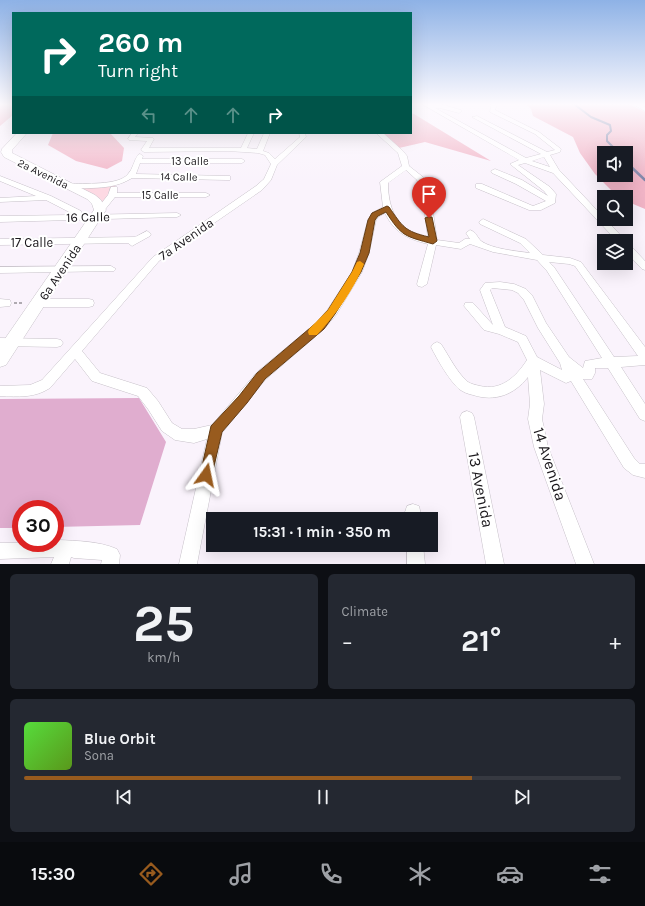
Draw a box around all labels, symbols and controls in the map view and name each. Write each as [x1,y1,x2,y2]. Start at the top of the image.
text: 260 m [98,26,183,59]
icon: right [32,28,84,80]
text: Turn right [98,60,178,82]
icon: left [138,104,160,126]
icon: ahead [180,104,202,126]
icon: ahead [222,104,244,126]
icon: right [264,104,286,126]
map controls [597,146,633,270]
button: sound [597,146,633,182]
street label: 13 Calle [171,155,209,168]
street label: 2a Avenida [16,156,70,192]
street label: 14 Calle [160,170,198,184]
pin [412,177,446,218]
icon: arrive [418,183,440,205]
street label: 15 Calle [141,189,179,202]
button: search [597,190,633,226]
street label: 16 Calle [66,209,110,225]
street label: 7a Avenida [156,215,216,263]
button: layers [597,234,633,270]
street label: 17 Calle [11,235,54,250]
street label: 6a Avenida [36,241,84,303]
street label: 14 Avenida [529,425,571,503]
street label: 13 Avenida [464,451,498,529]
position arrow [185,454,227,496]
speed limit sign: 30 [12,500,64,552]
text: 15:31 · 1 min · 350 m [253,523,391,541]
text: 25 [133,593,195,654]
text: Climate [342,604,388,619]
text: 21° [461,623,502,659]
text: − [342,629,353,655]
text: + [609,629,621,655]
text: km/h [147,650,180,665]
text: Blue Orbit [84,730,156,748]
text: Sona [84,748,114,763]
icon: previous [113,786,135,808]
icon: pause [312,786,334,808]
icon: next [511,786,533,808]
icon: directions [137,860,165,888]
icon: music [227,860,255,888]
icon: phone [317,860,345,888]
icon: climate [406,860,434,888]
icon: car [496,860,524,888]
icon: filters [586,860,614,888]
text: 15:30 [31,863,75,885]

